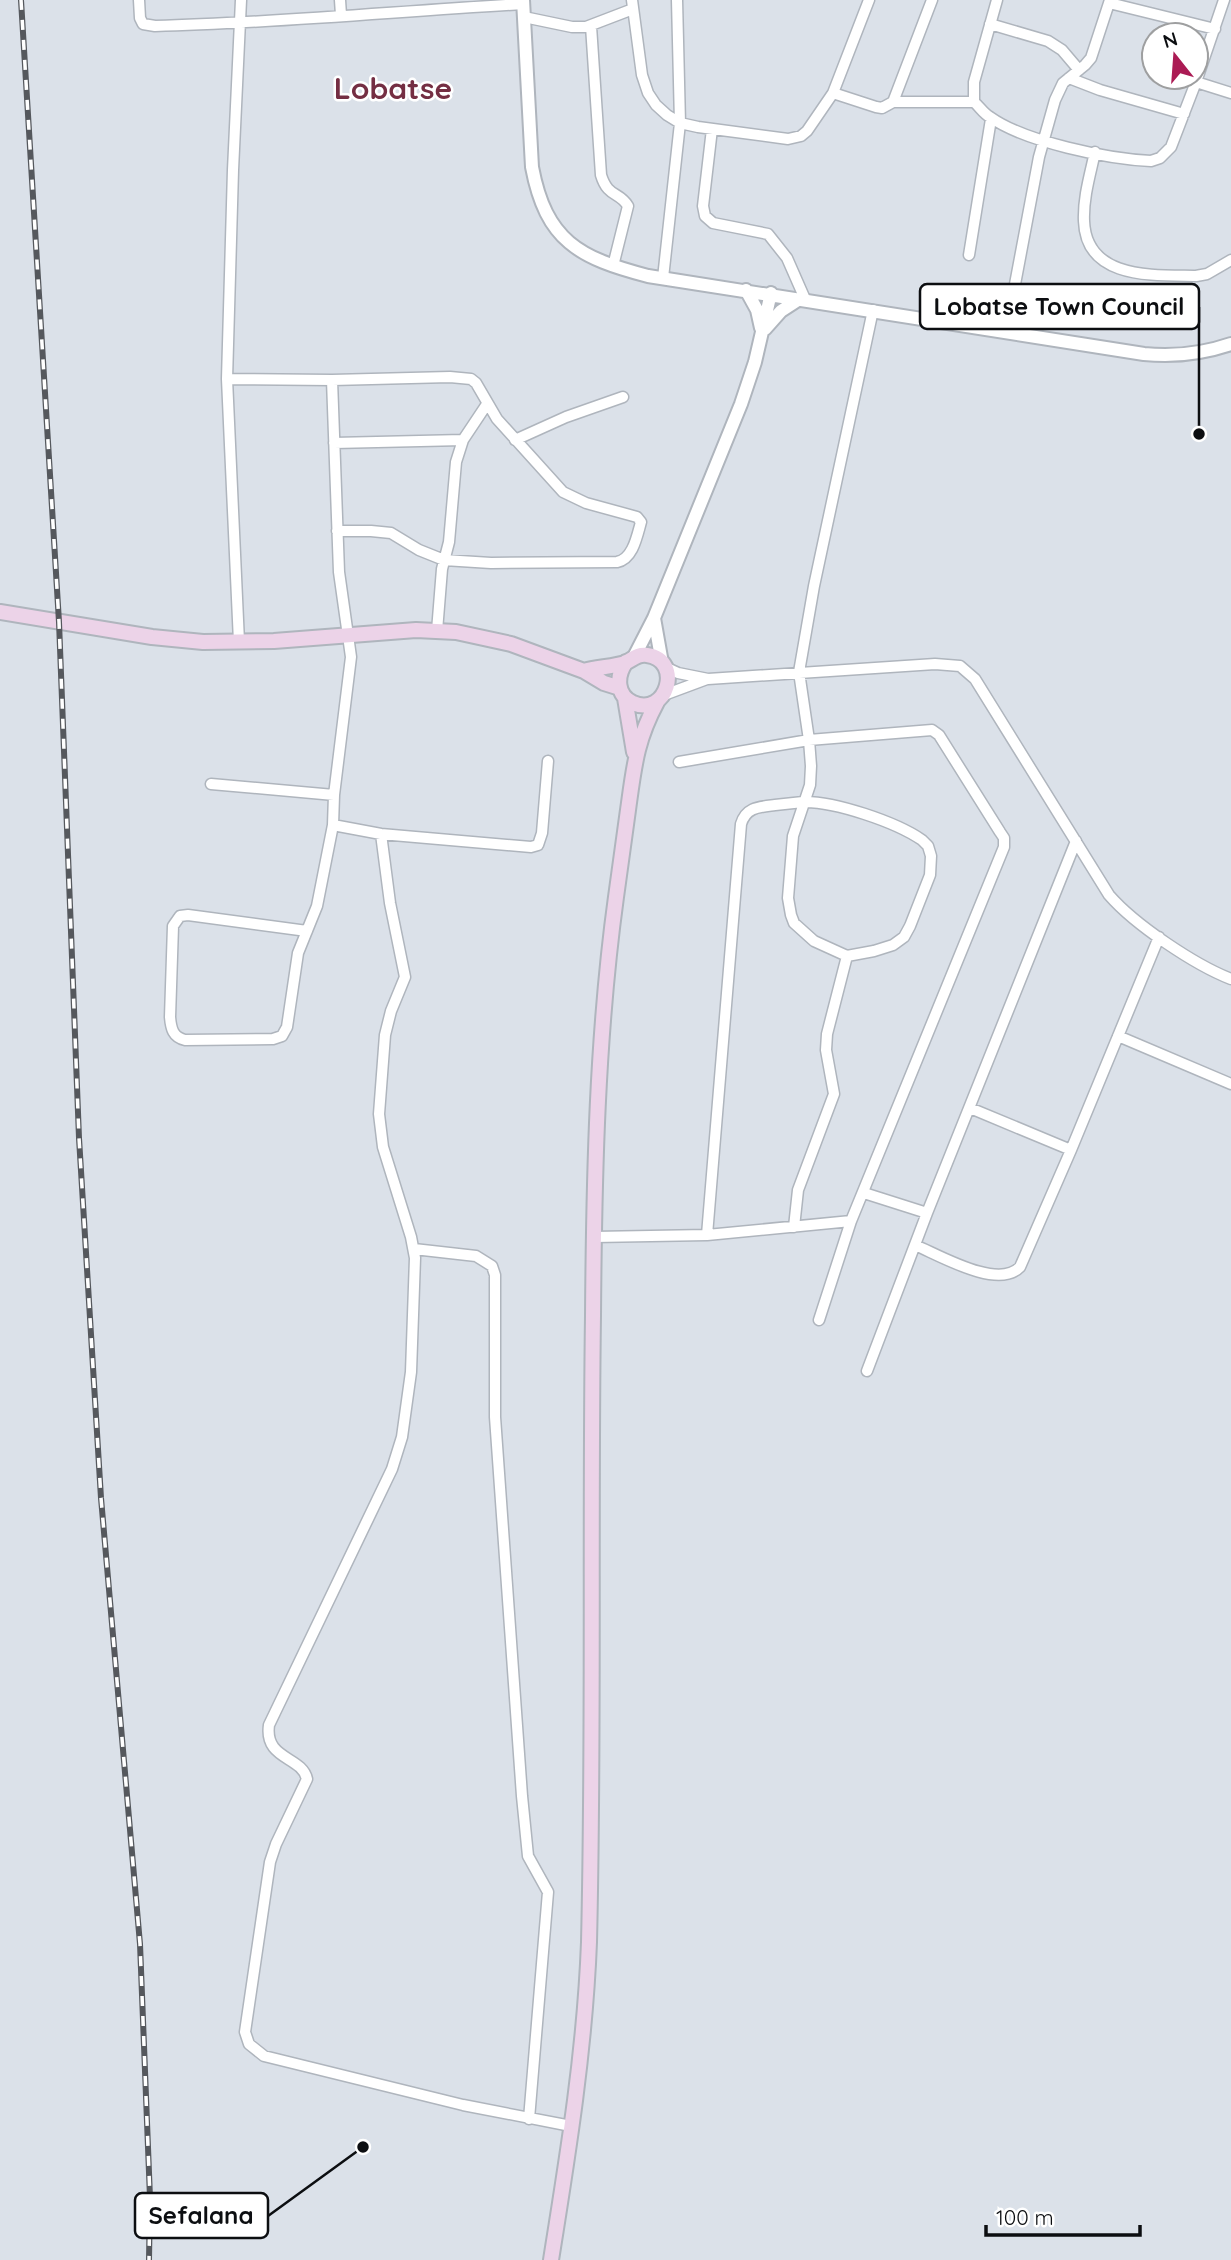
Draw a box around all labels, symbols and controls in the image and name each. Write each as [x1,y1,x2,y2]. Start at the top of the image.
north arrow [1140,21,1210,91]
text: N [1160,26,1180,53]
district label: Lobatse [334,69,452,107]
callout: Lobatse Town Council [920,284,1199,329]
text: Lobatse Town Council [934,291,1184,321]
callout: Sefalana [135,2193,268,2238]
scale bar [986,2194,1140,2238]
text: Sefalana [149,2200,253,2230]
text: 100 m [996,2204,1054,2230]

